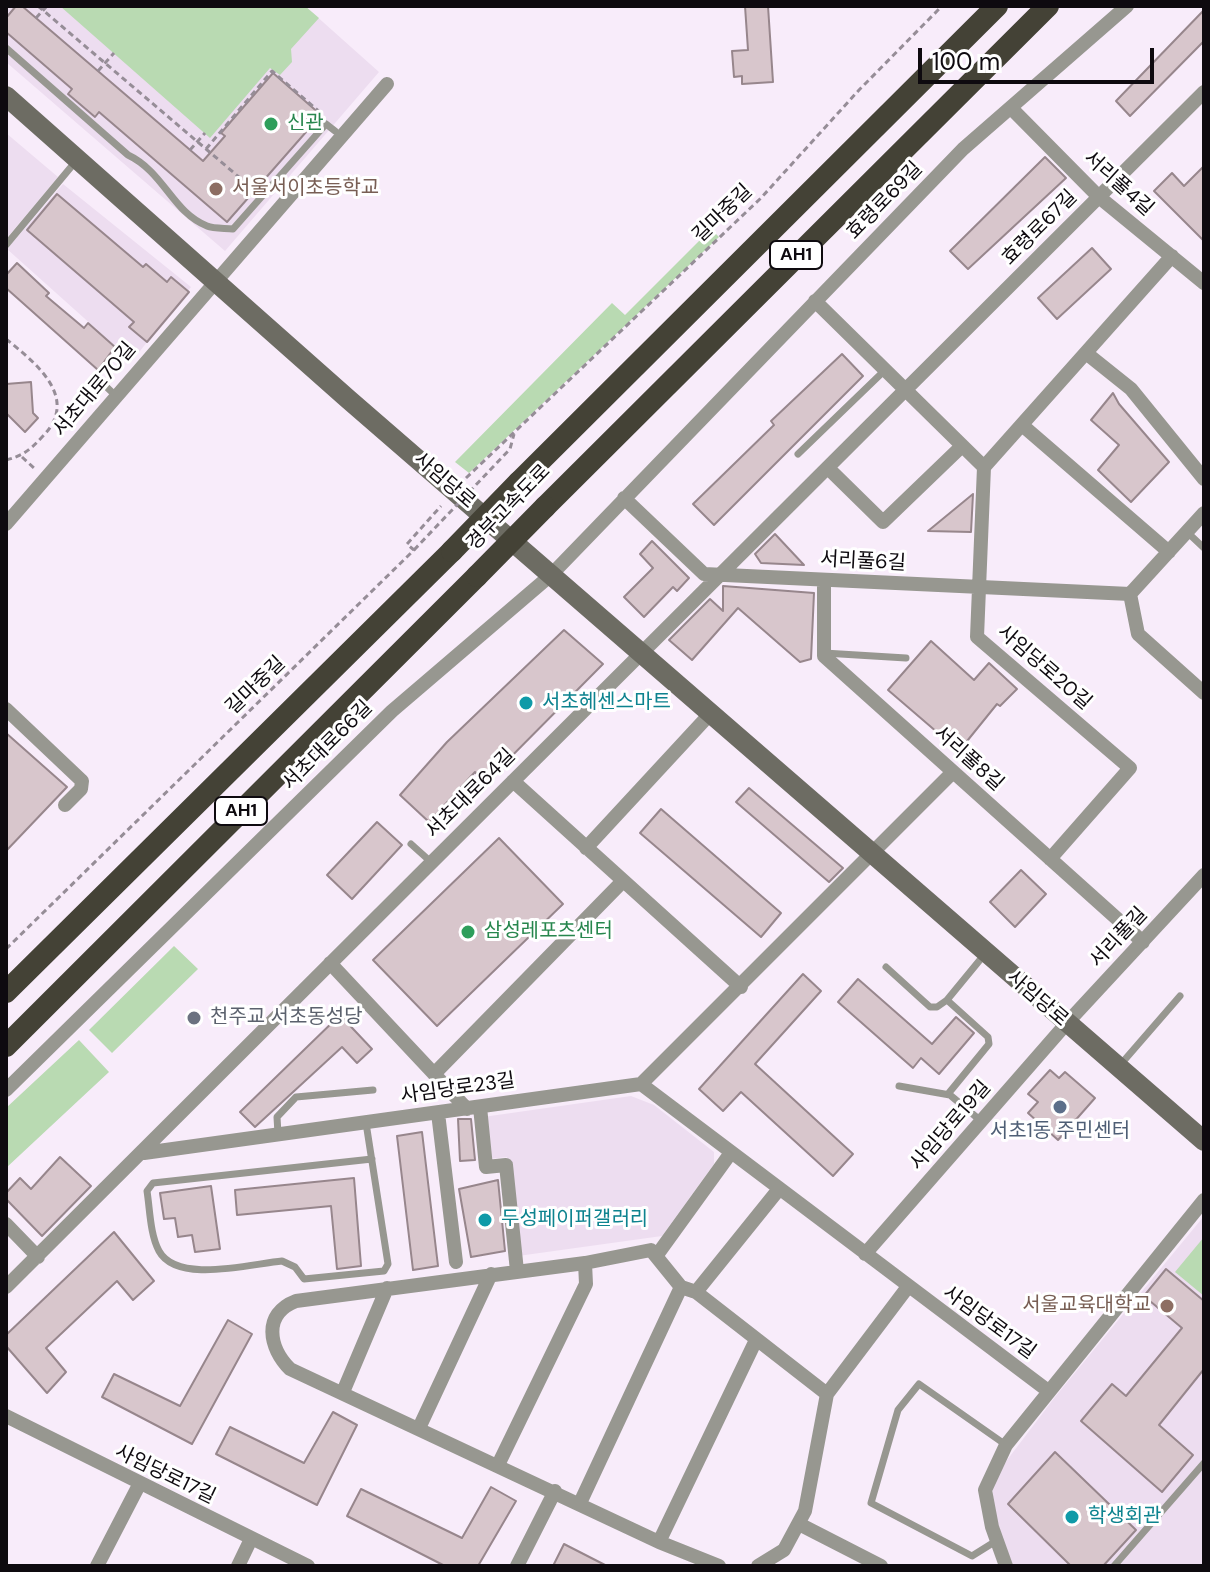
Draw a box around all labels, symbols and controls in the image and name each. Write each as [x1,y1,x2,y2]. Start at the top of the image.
scale bar [922,32,1158,82]
text: 100 m [932,46,1000,77]
place label: 신관 [287,112,324,136]
marker: 신관 [262,115,280,133]
street label: 서리풀4길 [1078,146,1158,222]
street label: 효령로69길 [842,157,928,245]
place label: 서울서이초등학교 [232,177,379,201]
marker: 서울서이초등학교 [207,180,225,198]
street label: 길마중길 [688,180,758,248]
street label: 효령로67길 [997,185,1083,271]
road number: AH1 [770,241,822,269]
street label: 서초대로70길 [49,338,141,442]
street label: 사임당로 [408,448,480,514]
street label: 경부고속도로 [462,460,556,556]
street label: 서리풀6길 [819,548,907,576]
street label: 사임당로20길 [992,621,1096,715]
street label: 길마중길 [221,652,291,720]
place label: 서초헤센스마트 [542,691,671,715]
marker: 서초헤센스마트 [517,694,535,712]
street label: 서초대로66길 [278,696,378,796]
street label: 서리풀8길 [928,721,1008,797]
street label: 서초대로64길 [421,744,521,844]
road number: AH1 [215,797,267,825]
street label: 서리풀길 [1085,903,1153,973]
place label: 삼성레포츠센터 [484,920,613,944]
marker: 삼성레포츠센터 [459,923,477,941]
street label: 사임당로 [1001,966,1073,1032]
place label: 천주교 서초동성당 [210,1006,363,1030]
marker: 천주교 서초동성당 [185,1009,203,1027]
street label: 사임당로23길 [399,1069,517,1109]
street label: 사임당로19길 [906,1076,996,1176]
marker: 서초1동 주민센터 [1051,1098,1069,1116]
place label: 서초1동 주민센터 [990,1120,1130,1144]
place label: 두성페이퍼갤러리 [501,1208,648,1232]
marker: 두성페이퍼갤러리 [476,1211,494,1229]
street label: 사임당로17길 [938,1281,1040,1365]
place label: 서울교육대학교 [1022,1294,1151,1318]
marker: 서울교육대학교 [1158,1297,1176,1315]
street label: 사임당로17길 [111,1440,219,1510]
place label: 학생회관 [1088,1505,1162,1529]
marker: 학생회관 [1063,1508,1081,1526]

